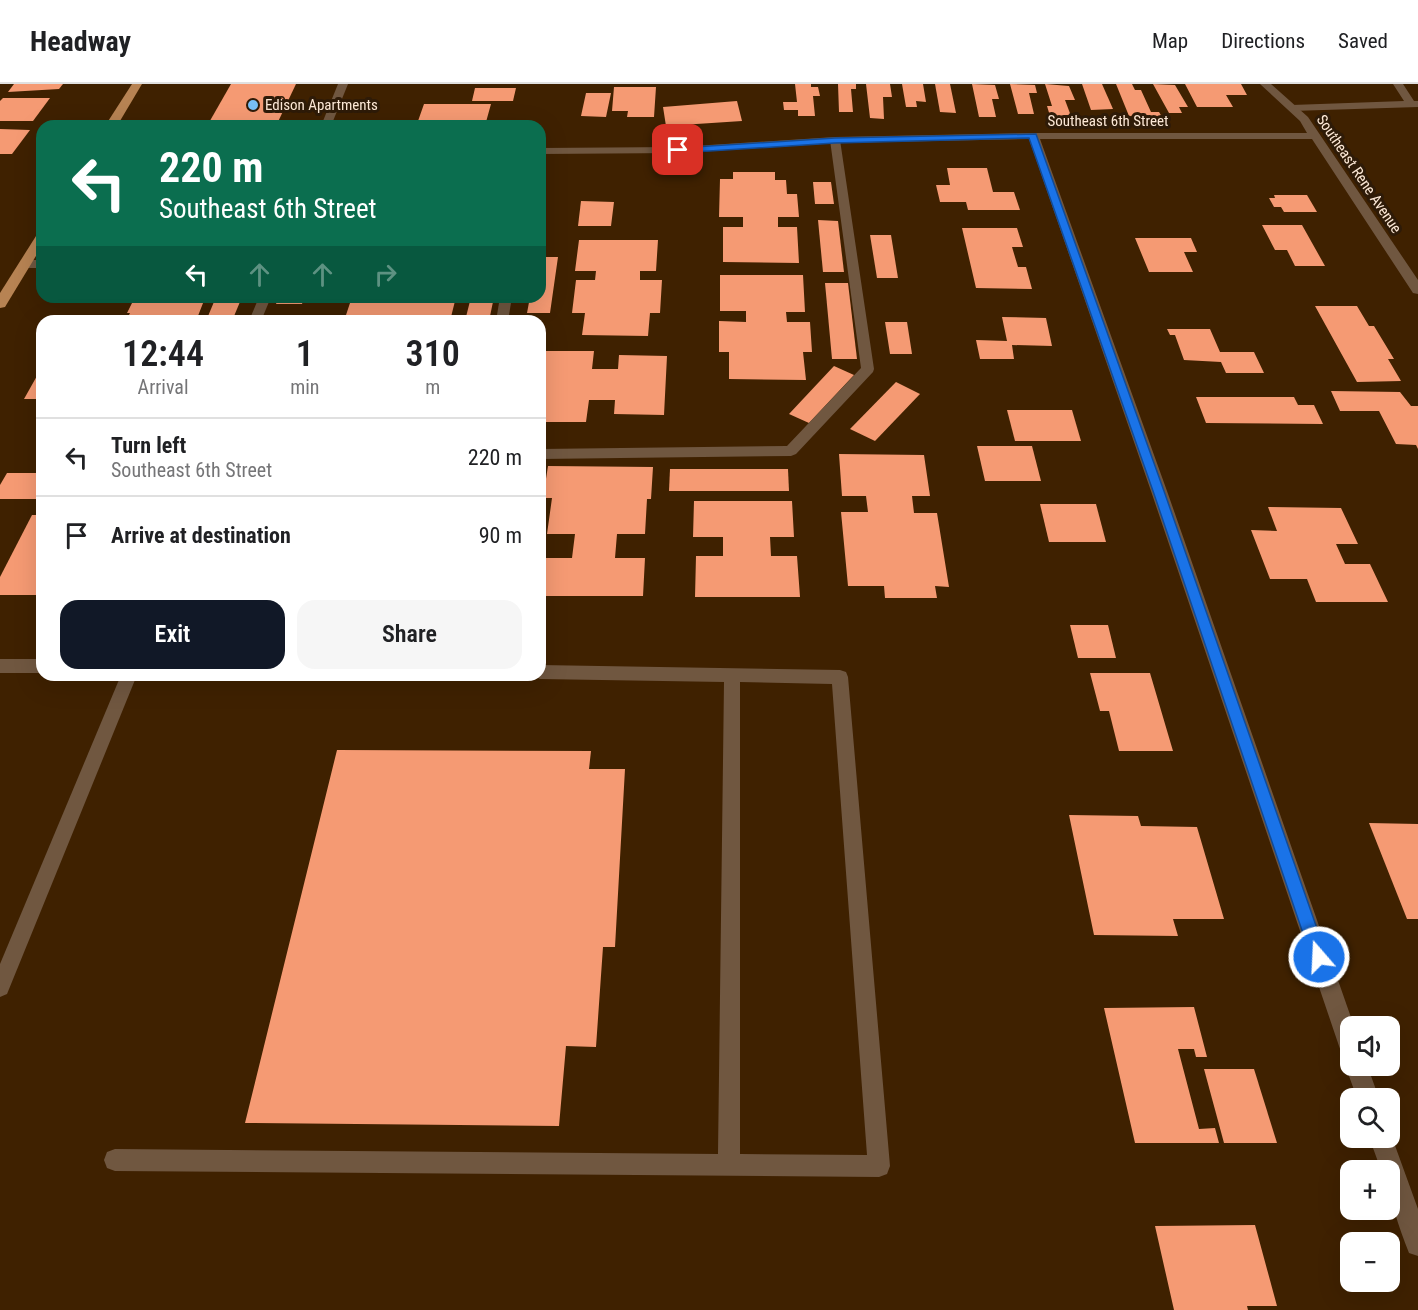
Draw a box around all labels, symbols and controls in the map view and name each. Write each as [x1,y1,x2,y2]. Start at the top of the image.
text: Headway [30,25,131,58]
text: Map [1152,29,1188,53]
text: Directions [1221,29,1305,53]
text: Saved [1338,29,1388,53]
place label: Edison Apartments [265,96,378,114]
marker: Edison Apartments [246,98,260,112]
street label: Southeast Rene Avenue [1313,111,1405,237]
street label: Southeast 6th Street [1048,112,1168,130]
pin [652,124,703,175]
icon: arrive [661,133,694,166]
text: 220 m [159,143,264,192]
icon: left [60,144,138,222]
text: Southeast 6th Street [159,193,377,225]
icon: left [180,258,213,291]
icon: ahead [243,258,276,291]
icon: ahead [306,258,339,291]
icon: right [369,258,402,291]
text: 12:44 [122,333,204,375]
text: 1 [296,333,314,375]
text: 310 [406,333,460,375]
text: Arrival [138,375,189,399]
text: min [290,375,319,399]
text: m [425,375,440,399]
text: Turn left [111,433,186,458]
icon: left [60,441,93,474]
text: 220 m [468,445,522,470]
text: Southeast 6th Street [111,458,272,482]
icon: arrive [60,519,93,552]
text: Arrive at destination [111,523,291,548]
text: 90 m [479,523,522,548]
button: Exit [60,600,285,669]
button: Share [297,600,522,669]
position arrow [1287,925,1351,989]
map controls [1340,1016,1400,1292]
button: sound [1340,1016,1400,1076]
button: search [1340,1088,1400,1148]
button: + [1340,1160,1400,1220]
button: − [1340,1232,1400,1292]

